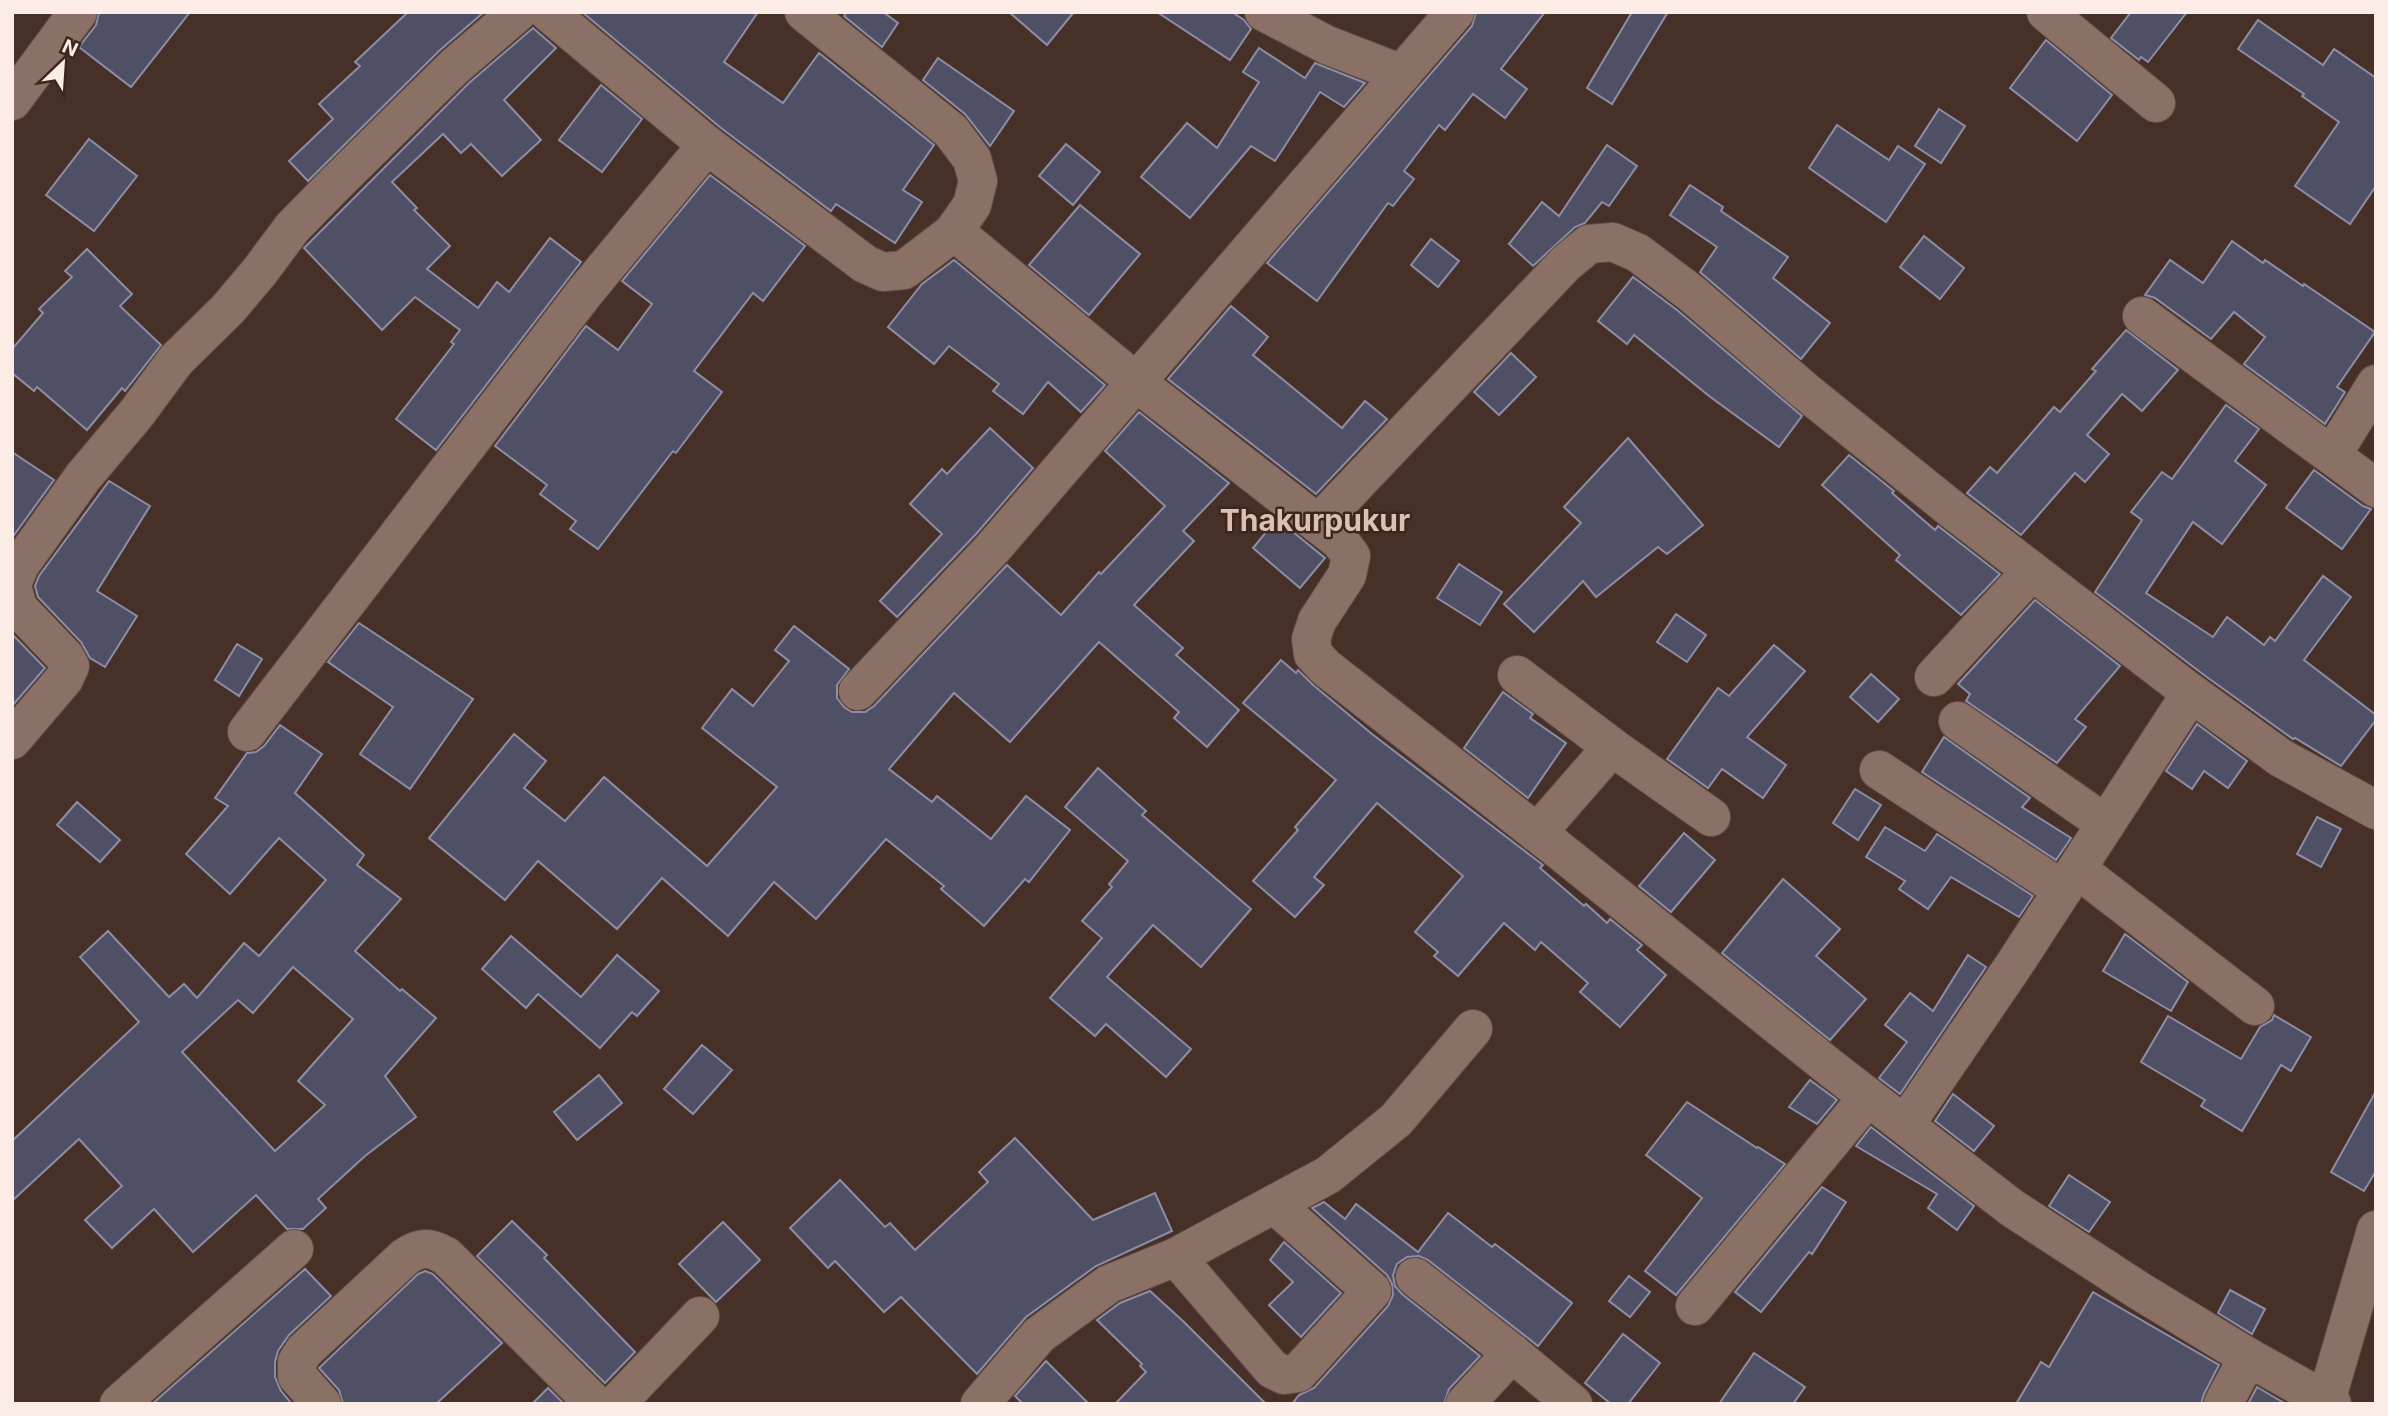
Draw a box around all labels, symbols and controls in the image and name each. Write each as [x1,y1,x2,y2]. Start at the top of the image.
north arrow [28,28,98,98]
text: N [59,35,81,62]
district label: Thakurpukur [1220,502,1410,538]

